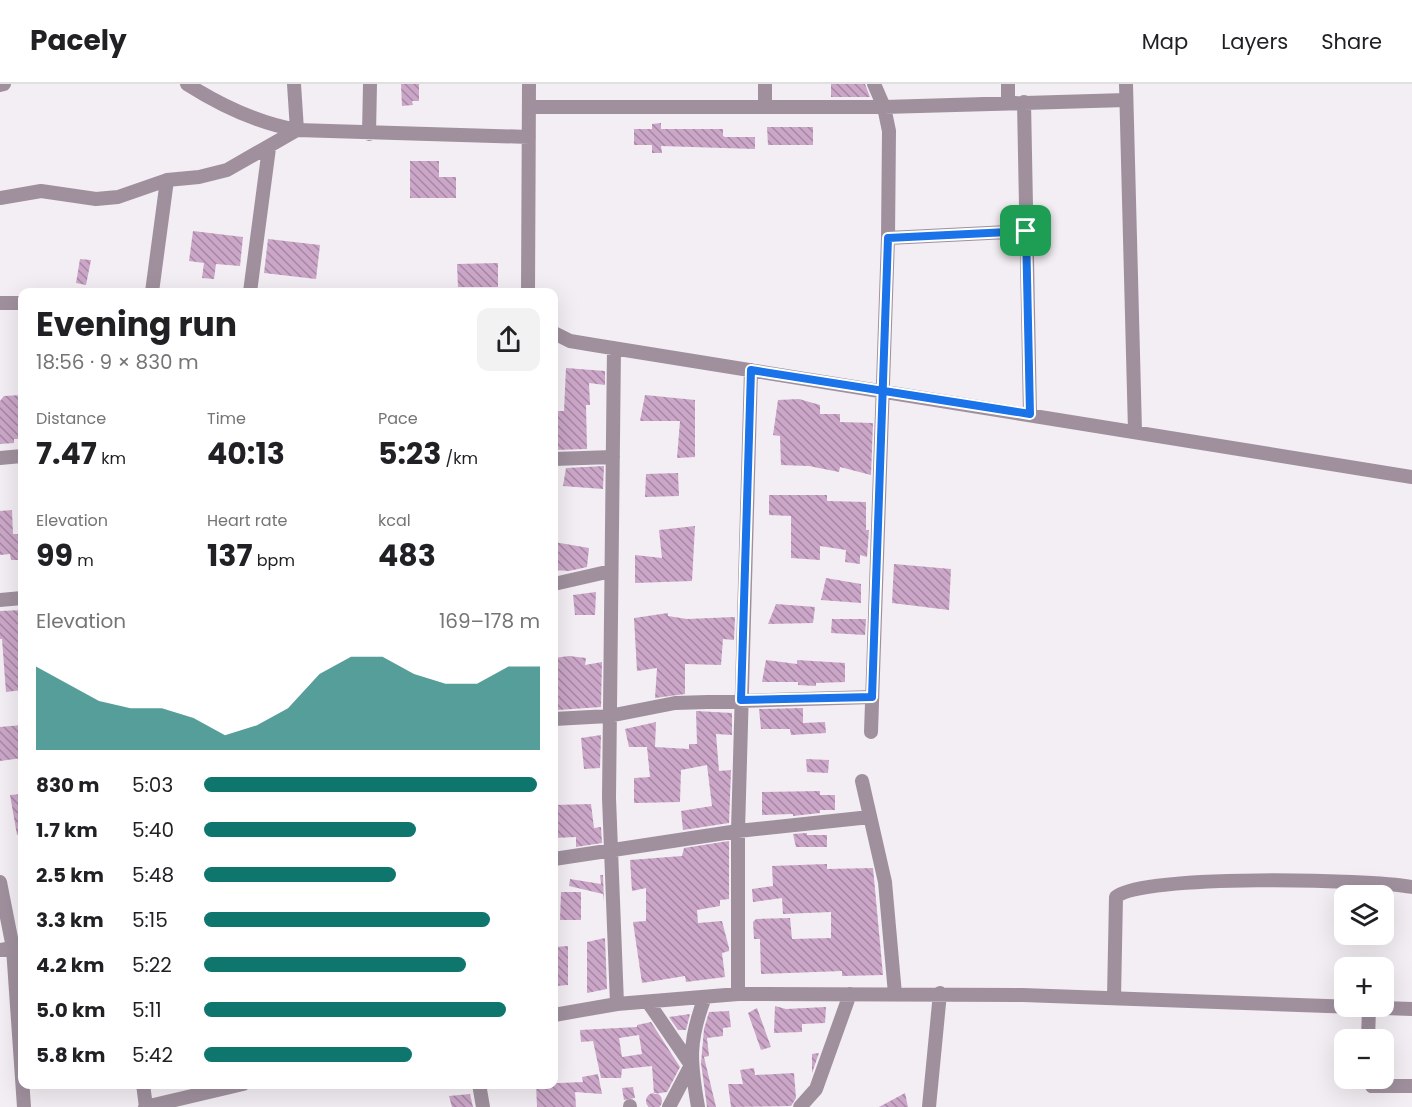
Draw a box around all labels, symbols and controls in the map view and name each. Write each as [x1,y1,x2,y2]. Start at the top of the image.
text: Pacely [30,21,127,60]
text: Map [1142,27,1188,56]
text: Layers [1221,27,1288,56]
text: Share [1321,27,1382,56]
pin [1000,205,1051,256]
icon: arrive [1009,214,1042,247]
text: Evening run [36,301,237,348]
button: share [477,308,540,371]
text: 18:56 · 9 × 830 m [36,348,199,376]
text: Distance [36,407,106,430]
text: Time [207,407,246,430]
text: Pace [378,407,418,430]
text: 7.47 [36,432,97,475]
text: 40:13 [207,432,285,475]
text: 5:23 [378,432,441,475]
text: km [97,447,126,470]
text: /km [441,447,478,470]
text: Elevation [36,509,108,532]
text: Heart rate [207,509,287,532]
text: kcal [378,509,411,532]
text: 99 [36,534,73,577]
text: 137 [207,534,252,577]
text: 483 [378,534,436,577]
text: m [73,549,94,572]
text: bpm [252,549,295,572]
text: Elevation [36,607,126,635]
text: 169–178 m [439,607,540,635]
text: 830 m [36,771,100,799]
text: 5:03 [132,771,173,799]
text: 1.7 km [36,816,98,844]
text: 5:40 [132,816,174,844]
text: 2.5 km [36,861,104,889]
text: 5:48 [132,861,174,889]
map controls [1334,885,1394,1089]
button: layers [1334,885,1394,945]
text: 3.3 km [36,906,104,934]
text: 5:15 [132,906,168,934]
text: 4.2 km [36,951,104,979]
text: 5:22 [132,951,172,979]
button: + [1334,957,1394,1017]
text: 5.0 km [36,996,105,1024]
text: 5:11 [132,996,162,1024]
button: − [1334,1029,1394,1089]
text: 5.8 km [36,1041,105,1069]
text: 5:42 [132,1041,173,1069]

